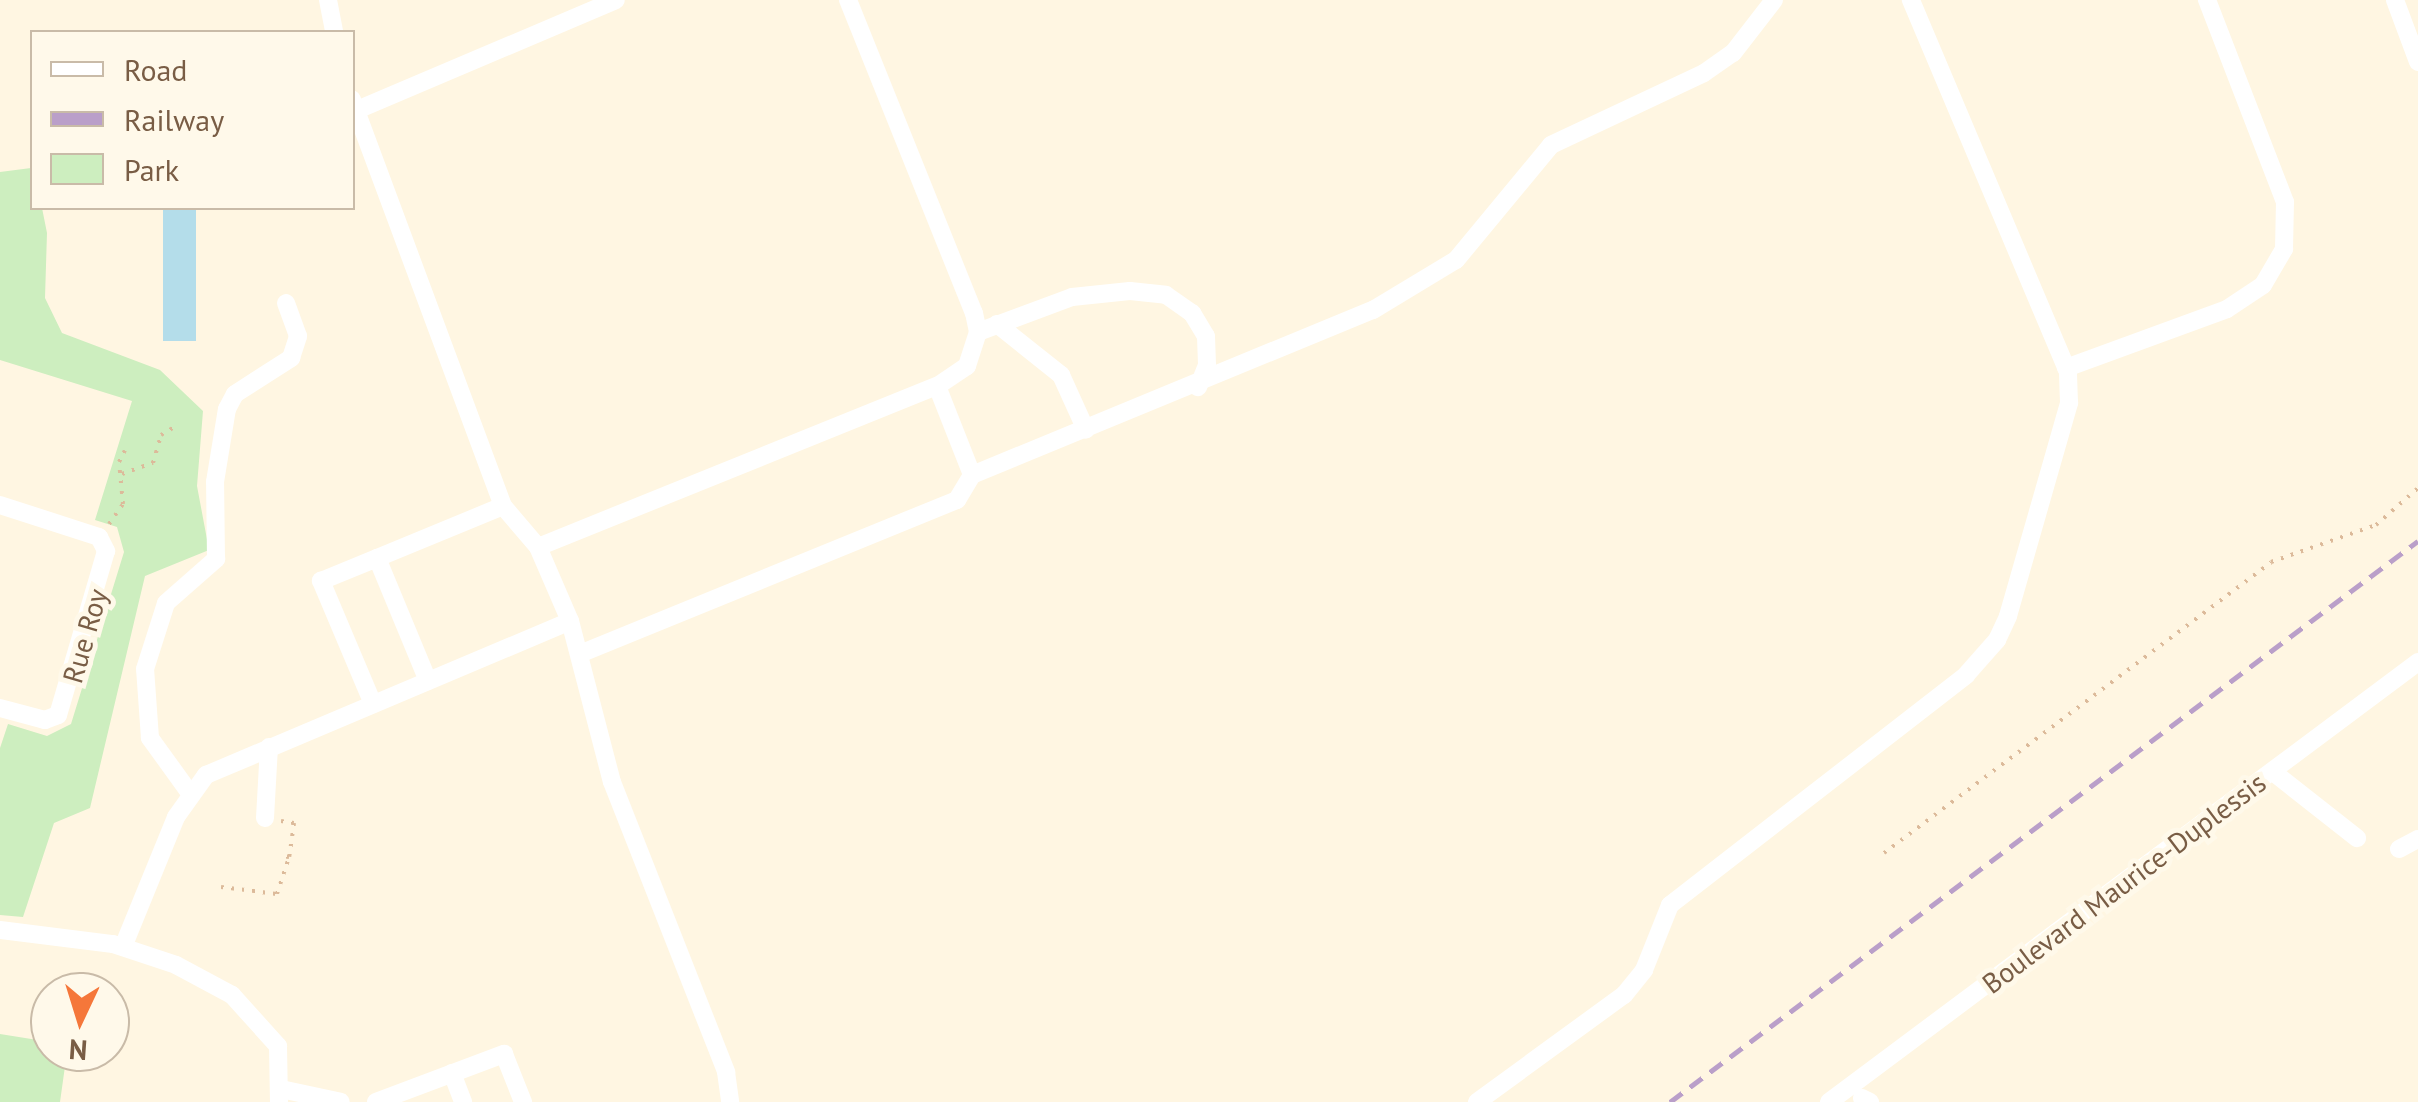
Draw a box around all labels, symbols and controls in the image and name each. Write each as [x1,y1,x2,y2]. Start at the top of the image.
legend [30,30,355,210]
text: Road [124,50,188,89]
text: Railway [124,100,224,139]
text: Park [124,150,179,189]
street label: Rue Roy [56,585,114,687]
street label: Boulevard Maurice-Duplessis [1976,765,2272,1001]
north arrow [30,972,130,1072]
text: N [68,1031,88,1070]

